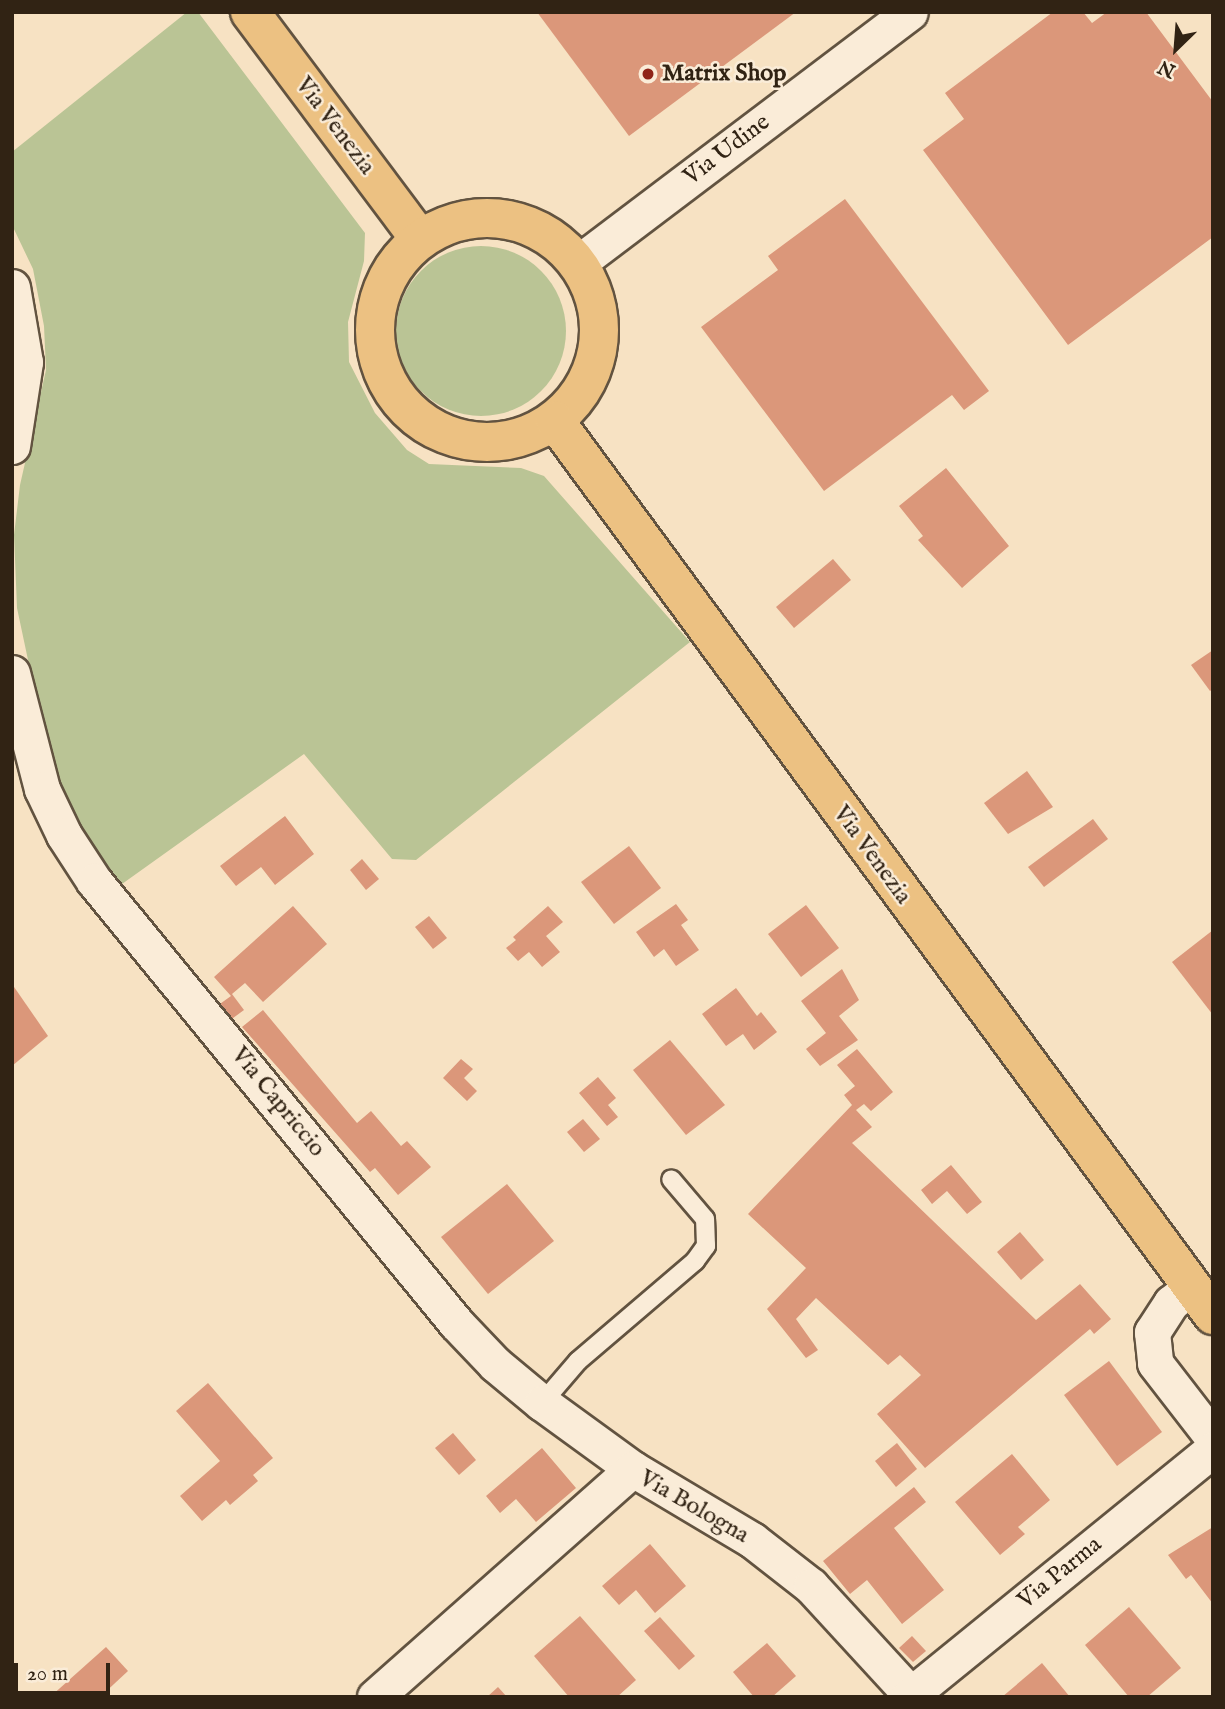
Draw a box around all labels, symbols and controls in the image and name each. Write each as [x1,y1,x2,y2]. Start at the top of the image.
north arrow [1141,14,1211,84]
text: N [1155,54,1180,82]
place label: Matrix Shop [662,60,786,88]
marker: Matrix Shop [640,66,656,82]
street label: Via Venezia [289,71,381,181]
street label: Via Udine [678,108,776,192]
street label: Via Venezia [827,800,917,910]
street label: Via Capriccio [225,1041,331,1163]
street label: Via Bologna [634,1464,754,1550]
street label: Via Parma [1012,1530,1108,1616]
scale bar [18,1650,114,1694]
text: 20 m [27,1661,68,1688]

